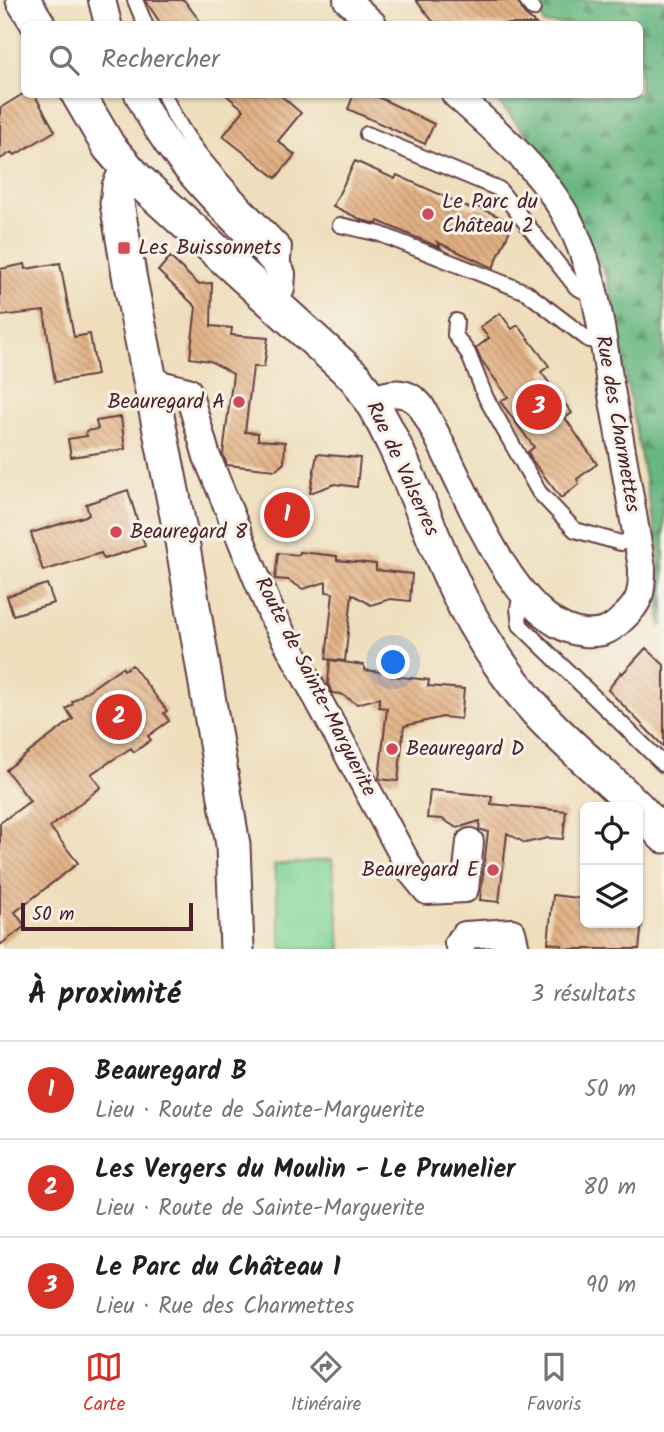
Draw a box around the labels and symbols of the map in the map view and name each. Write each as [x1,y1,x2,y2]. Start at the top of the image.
place label: Le Parc du Château 2 [442,186,538,243]
marker: Le Parc du Château 2 [420,206,436,222]
place label: Les Buissonnets [138,232,281,265]
marker: Les Buissonnets [116,240,132,256]
street label: Rue des Charmettes [585,333,649,515]
pin: 3 [516,381,562,433]
place label: Beauregard A [107,386,225,419]
marker: Beauregard A [231,394,247,410]
street label: Rue de Valserres [356,396,448,542]
pin: 1 [264,489,310,541]
place label: Beauregard 8 [130,516,248,549]
marker: Beauregard 8 [108,524,124,540]
street label: Route de Sainte-Marguerite [245,571,385,803]
your location [376,645,410,679]
pin: 2 [96,691,142,743]
place label: Beauregard D [406,733,524,766]
marker: Beauregard D [384,741,400,757]
place label: Beauregard E [362,854,480,887]
marker: Beauregard E [485,862,501,878]
scale bar [21,900,192,932]

